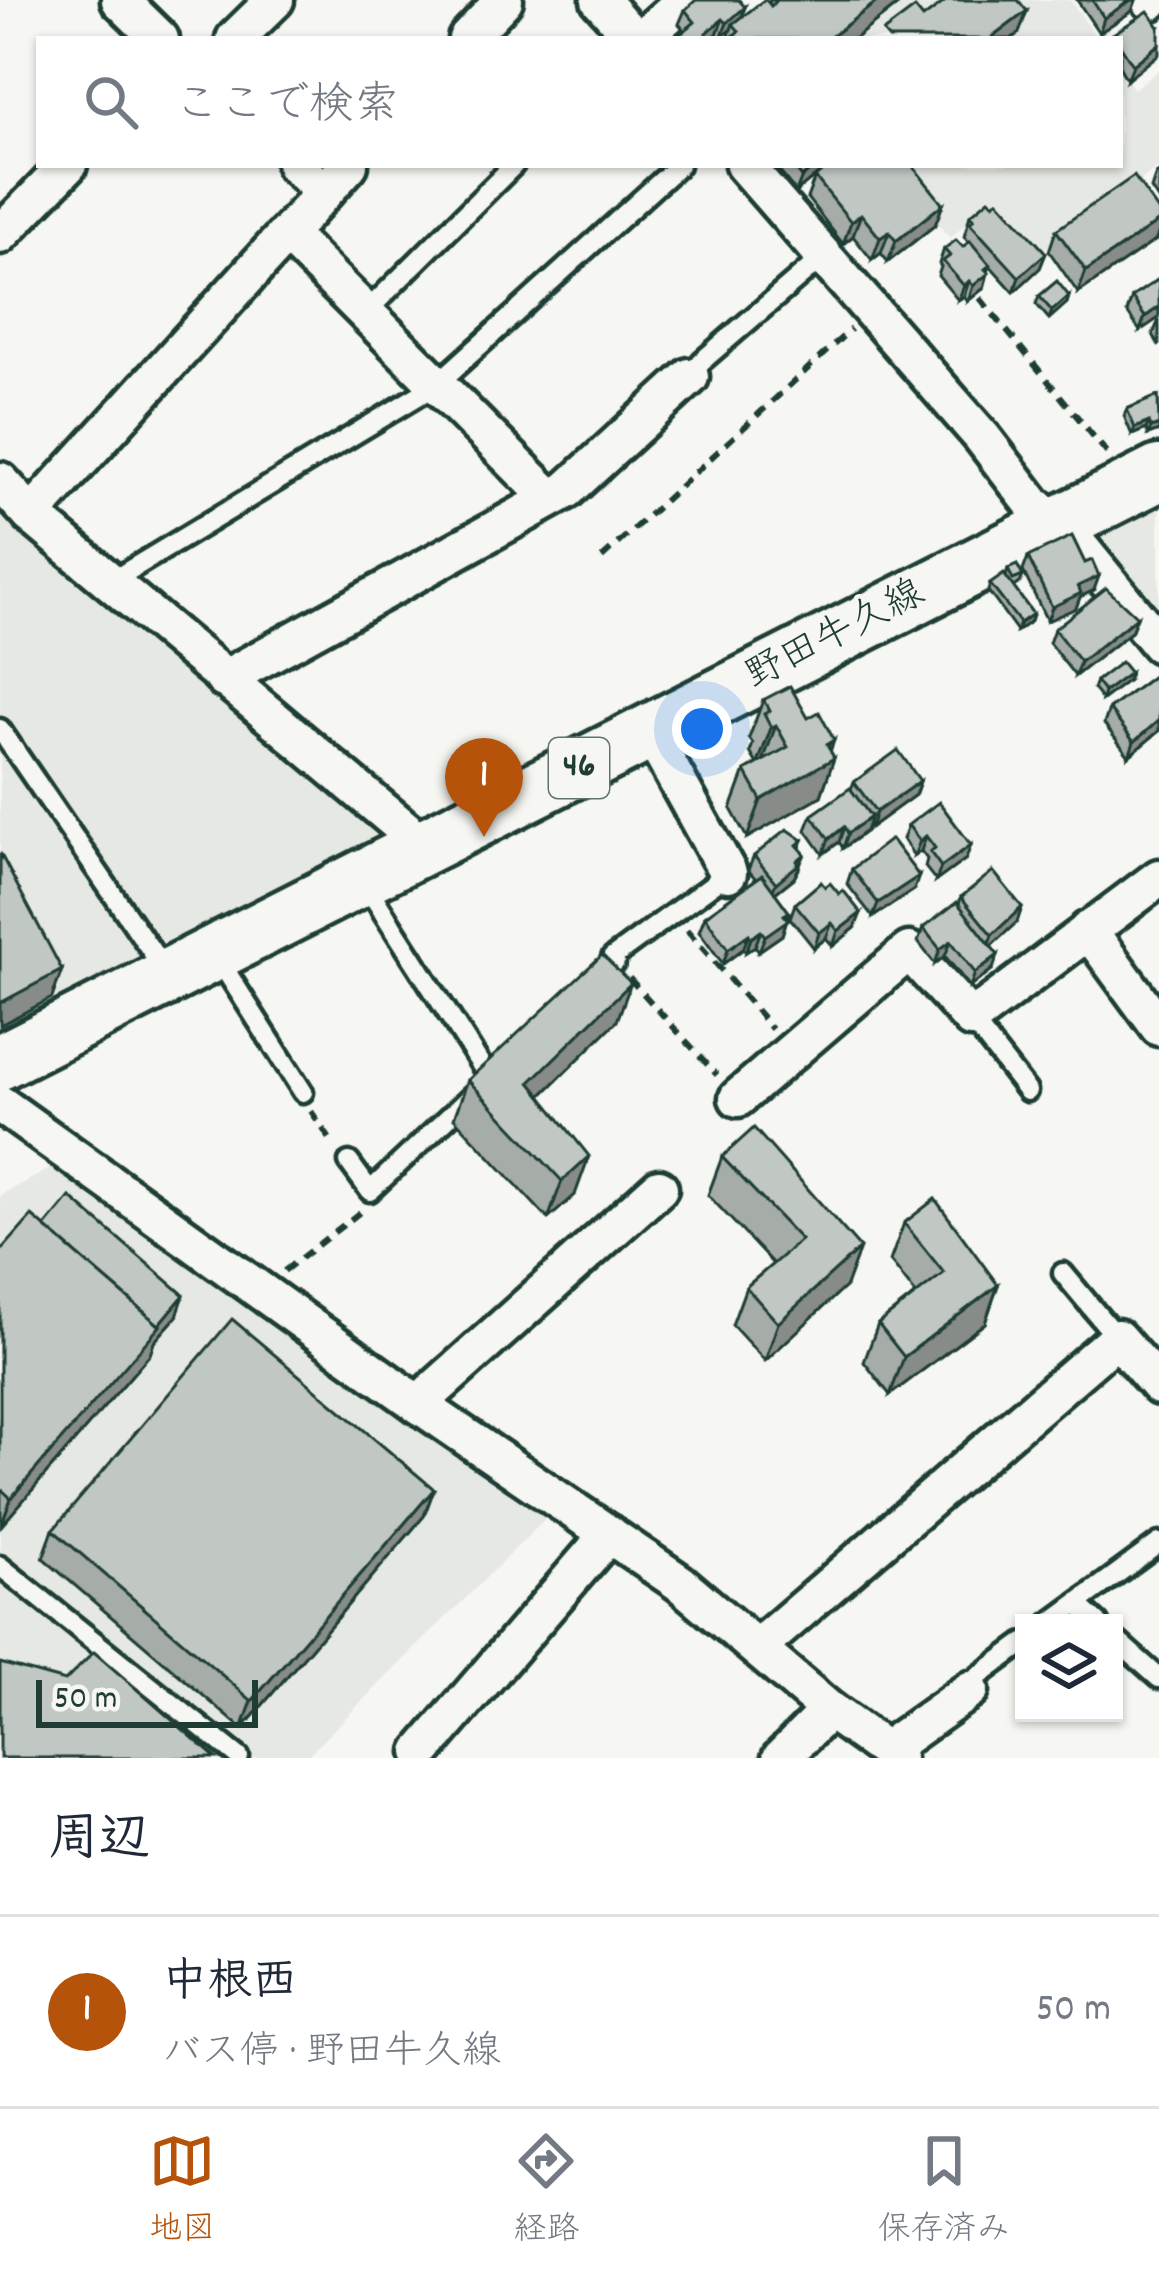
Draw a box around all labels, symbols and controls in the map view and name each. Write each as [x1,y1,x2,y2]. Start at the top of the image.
search box [36,36,1123,168]
icon: search [78,69,144,135]
text: ここで検索 [174,76,399,140]
street label: 野田牛久線 [737,568,935,706]
your location [672,699,732,759]
pin: 1 [445,738,523,837]
road number: 46 [549,738,609,798]
map controls [1015,1614,1123,1722]
button: layers [1015,1614,1123,1722]
scale bar [36,1674,258,1727]
text: 50 m [54,1677,118,1724]
text: 周辺 [48,1807,150,1879]
text: 中根西 [162,1953,297,2017]
text: 1 [83,1984,91,2039]
text: 50 m [1036,1984,1111,2039]
text: バス停 · 野田牛久線 [162,2027,501,2082]
tab: 地図 [149,2128,215,2255]
tab: 経路 [513,2128,579,2255]
tab: 保存済み [878,2128,1010,2255]

